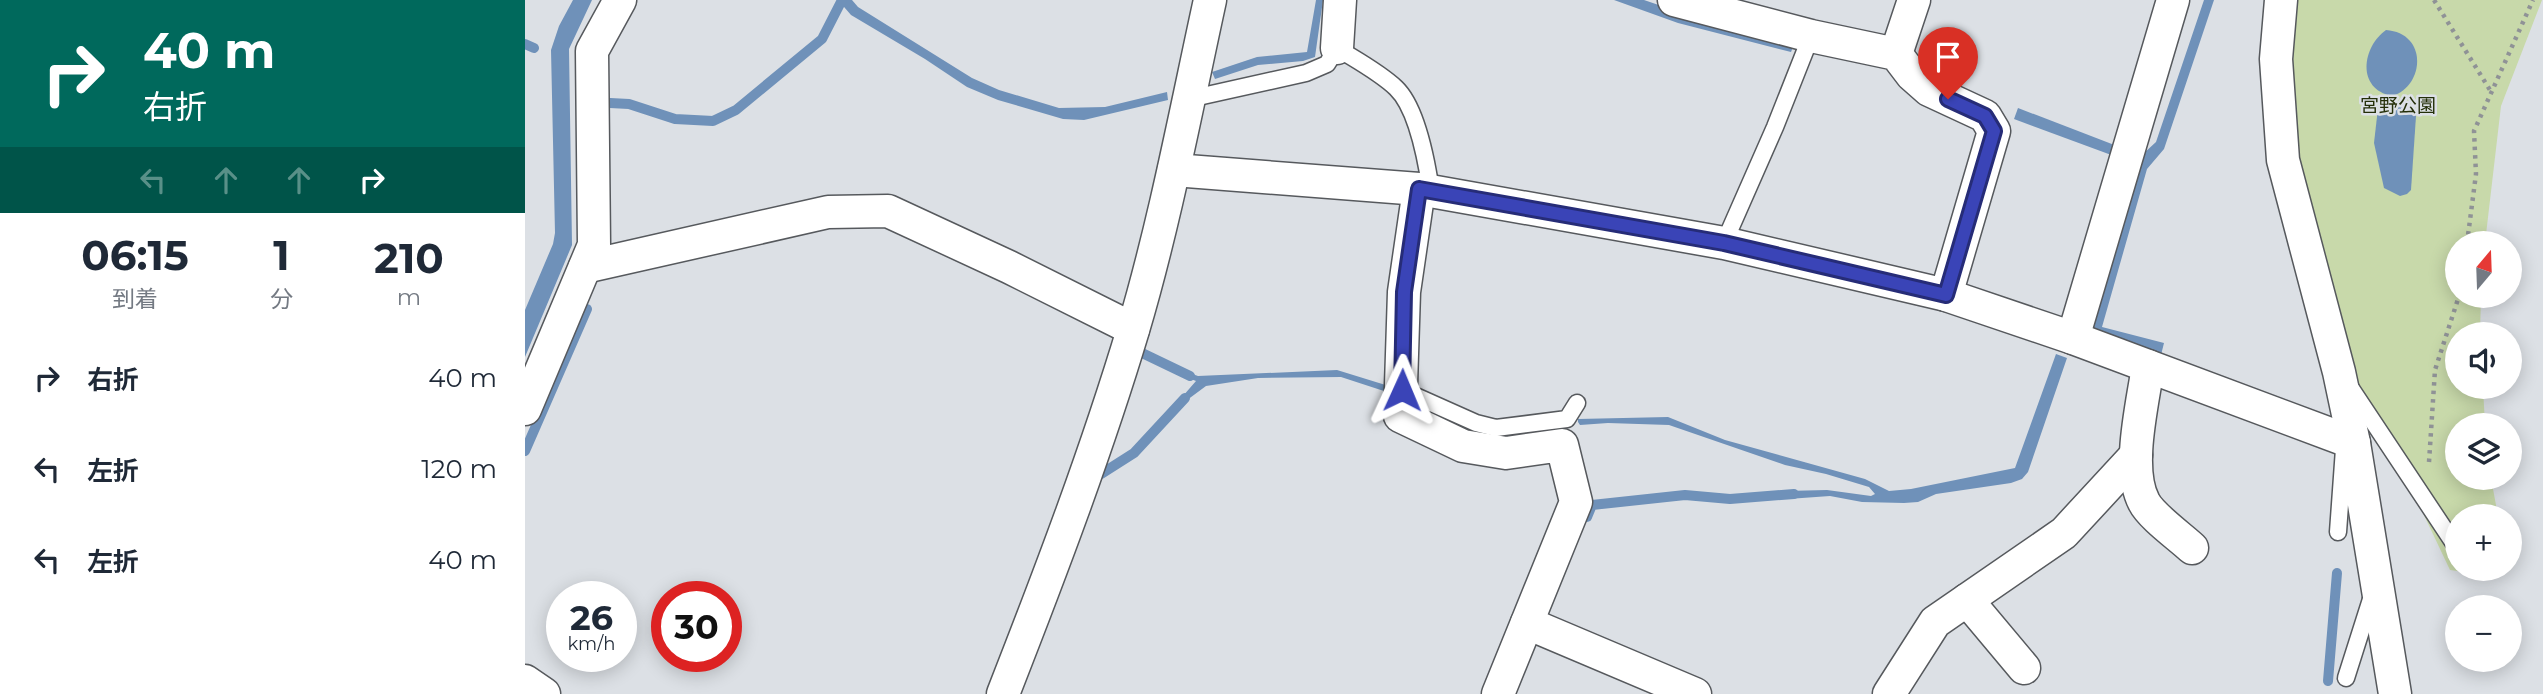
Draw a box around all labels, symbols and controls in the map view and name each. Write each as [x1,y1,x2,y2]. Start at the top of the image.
text: 40 m [143,21,275,80]
pin [1918,27,1978,99]
icon: right [28,28,119,119]
icon: arrive [1929,38,1967,76]
text: 右折 [143,87,207,126]
park label: 宮野公園 [2360,94,2436,117]
icon: left [134,161,172,199]
icon: ahead [207,161,245,199]
icon: ahead [280,161,318,199]
icon: right [353,161,391,199]
text: 06:15 [81,229,189,281]
text: 1 [273,229,290,281]
north arrow [2445,231,2522,308]
map controls [2445,231,2522,672]
text: 210 [374,232,444,284]
text: m [397,283,421,311]
text: 到着 [112,285,158,313]
text: 分 [270,285,293,313]
button: sound [2445,322,2522,399]
position arrow [1365,353,1439,427]
icon: right [28,359,66,397]
text: 40 m [428,362,497,394]
text: 右折 [87,364,139,396]
button: layers [2445,413,2522,490]
icon: left [28,450,66,488]
text: 120 m [421,453,497,485]
text: 左折 [87,455,139,487]
button: + [2445,504,2522,581]
icon: left [28,541,66,579]
text: 40 m [428,544,497,576]
text: 左折 [87,546,139,578]
speed limit sign: 30 [651,581,742,672]
button: − [2445,595,2522,672]
text: 26 [570,596,613,639]
text: km/h [567,633,616,655]

